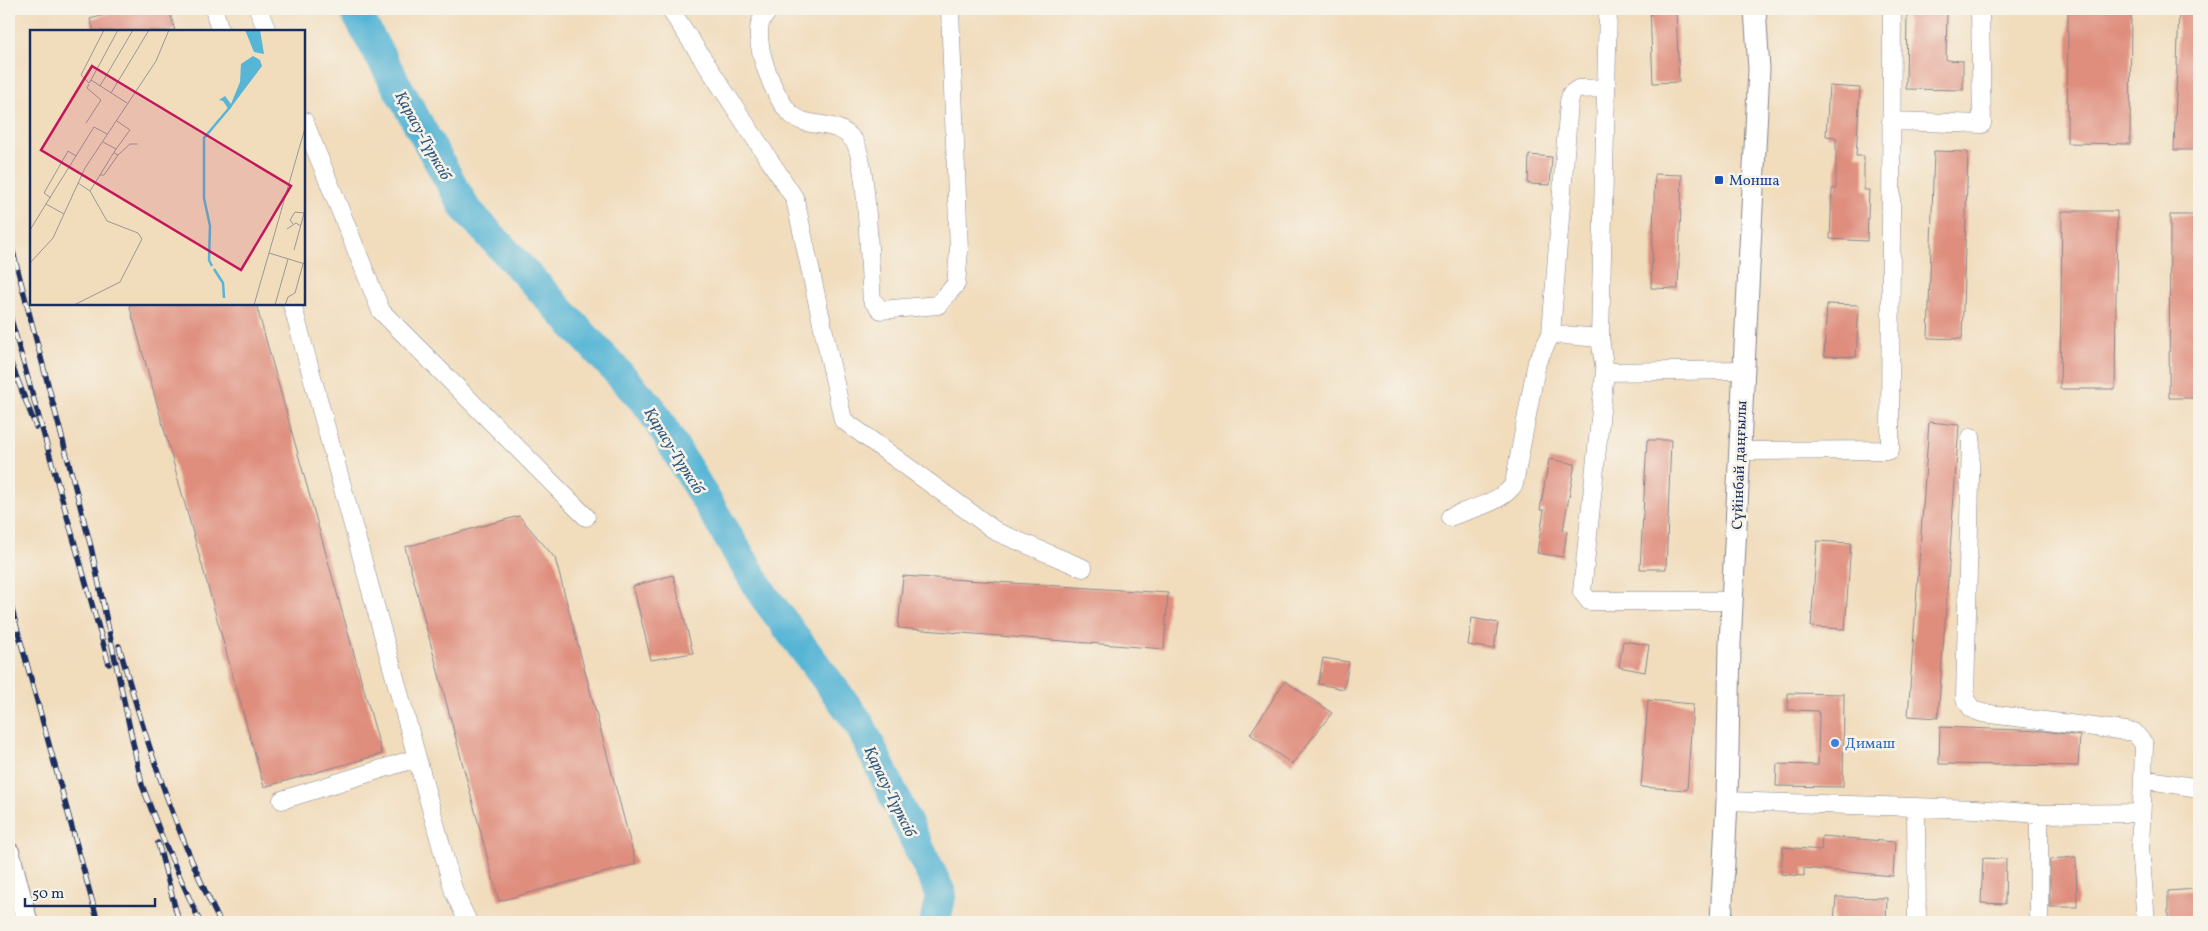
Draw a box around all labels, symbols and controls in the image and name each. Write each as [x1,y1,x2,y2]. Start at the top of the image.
inset map [30,30,305,305]
water label: Қарасу-Түрксіб [389,88,456,185]
place label: Монша [1729,171,1780,192]
marker: Монша [1713,174,1725,186]
street label: Сүйінбай даңғылы [1728,400,1753,530]
water label: Қарасу-Түрксіб [638,403,709,499]
place label: Димаш [1845,734,1895,755]
marker: Димаш [1829,737,1841,749]
water label: Қарасу-Түрксіб [858,743,921,842]
scale bar [25,876,155,908]
text: 50 m [32,884,64,905]

